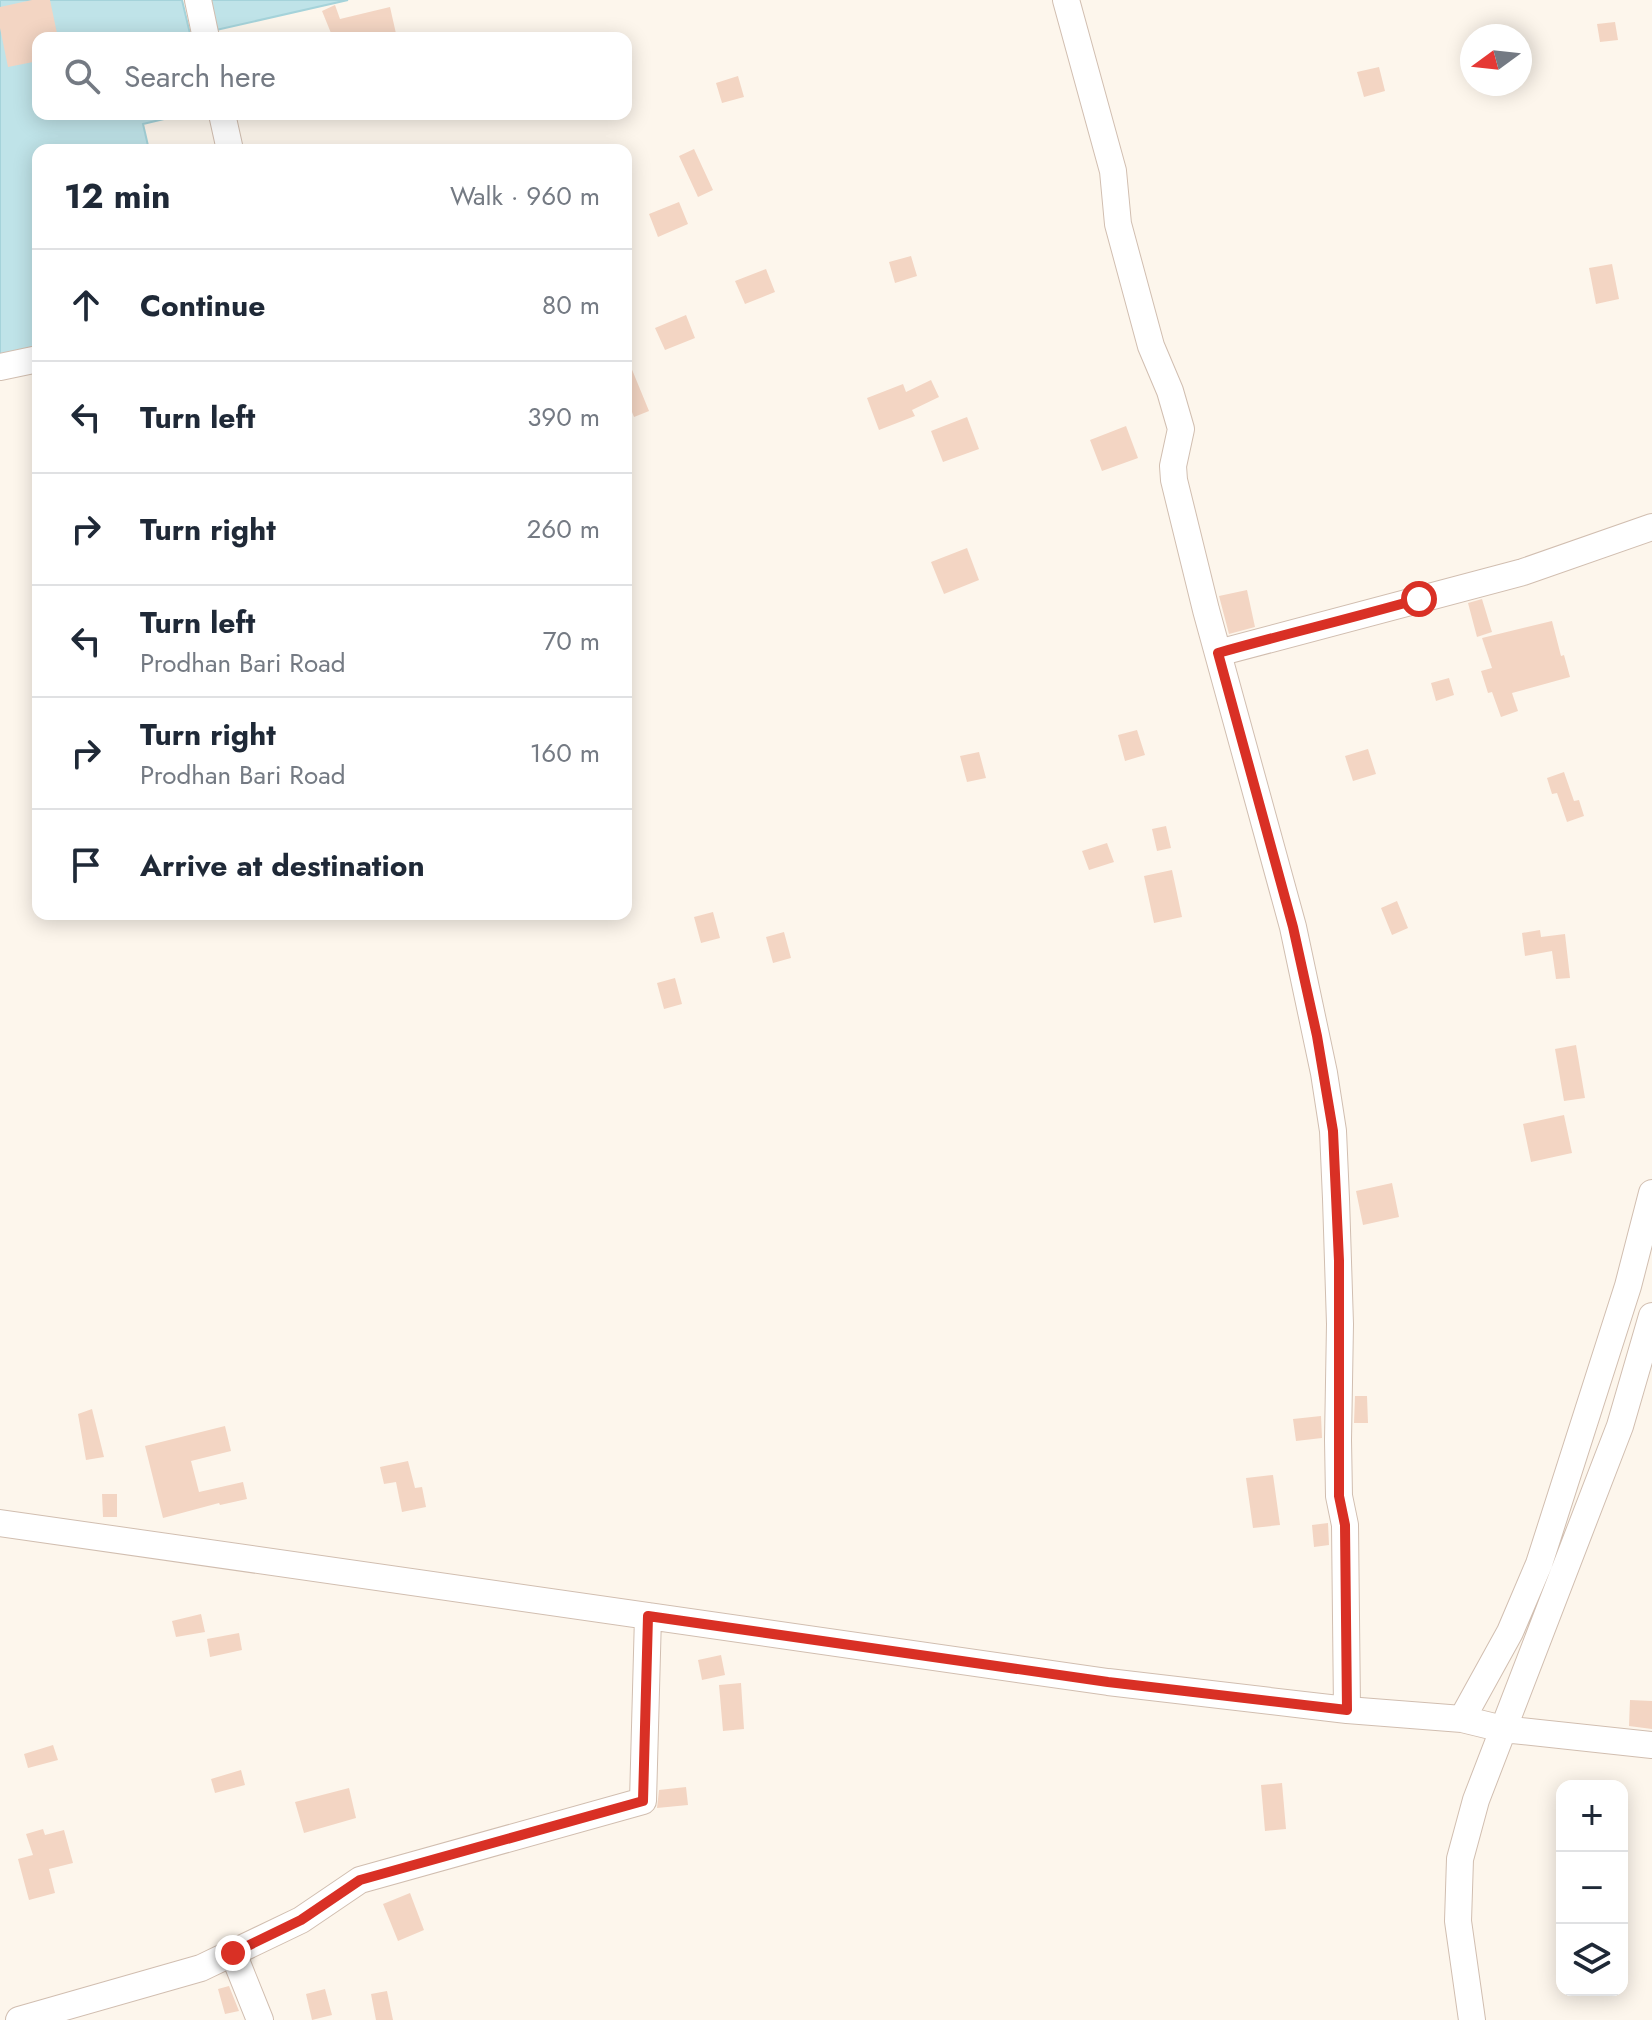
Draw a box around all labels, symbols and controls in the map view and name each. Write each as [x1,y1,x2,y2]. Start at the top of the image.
north arrow [1460,24,1532,96]
search box [32,32,632,120]
icon: search [60,54,104,98]
text: Search here [124,55,276,98]
text: 12 min [64,172,171,221]
text: Walk · 960 m [450,177,600,215]
icon: ahead [64,283,108,327]
text: Continue [140,284,266,327]
text: 80 m [542,286,600,324]
icon: left [64,395,108,439]
text: Turn left [140,396,255,439]
text: 390 m [527,398,600,436]
icon: right [64,507,108,551]
text: Turn right [140,508,276,551]
text: 260 m [527,510,600,548]
route start [1401,581,1437,617]
text: Turn left [140,601,255,644]
icon: left [64,619,108,663]
text: 70 m [543,622,600,660]
text: Prodhan Bari Road [140,644,345,682]
text: Turn right [140,713,276,756]
icon: right [64,731,108,775]
text: 160 m [530,734,600,772]
text: Prodhan Bari Road [140,756,345,794]
icon: arrive [64,843,108,887]
text: Arrive at destination [140,844,425,887]
map controls [1556,1780,1628,1996]
button: + [1556,1780,1628,1852]
button: − [1556,1852,1628,1924]
button: layers [1556,1924,1628,1996]
route end [215,1935,251,1971]

